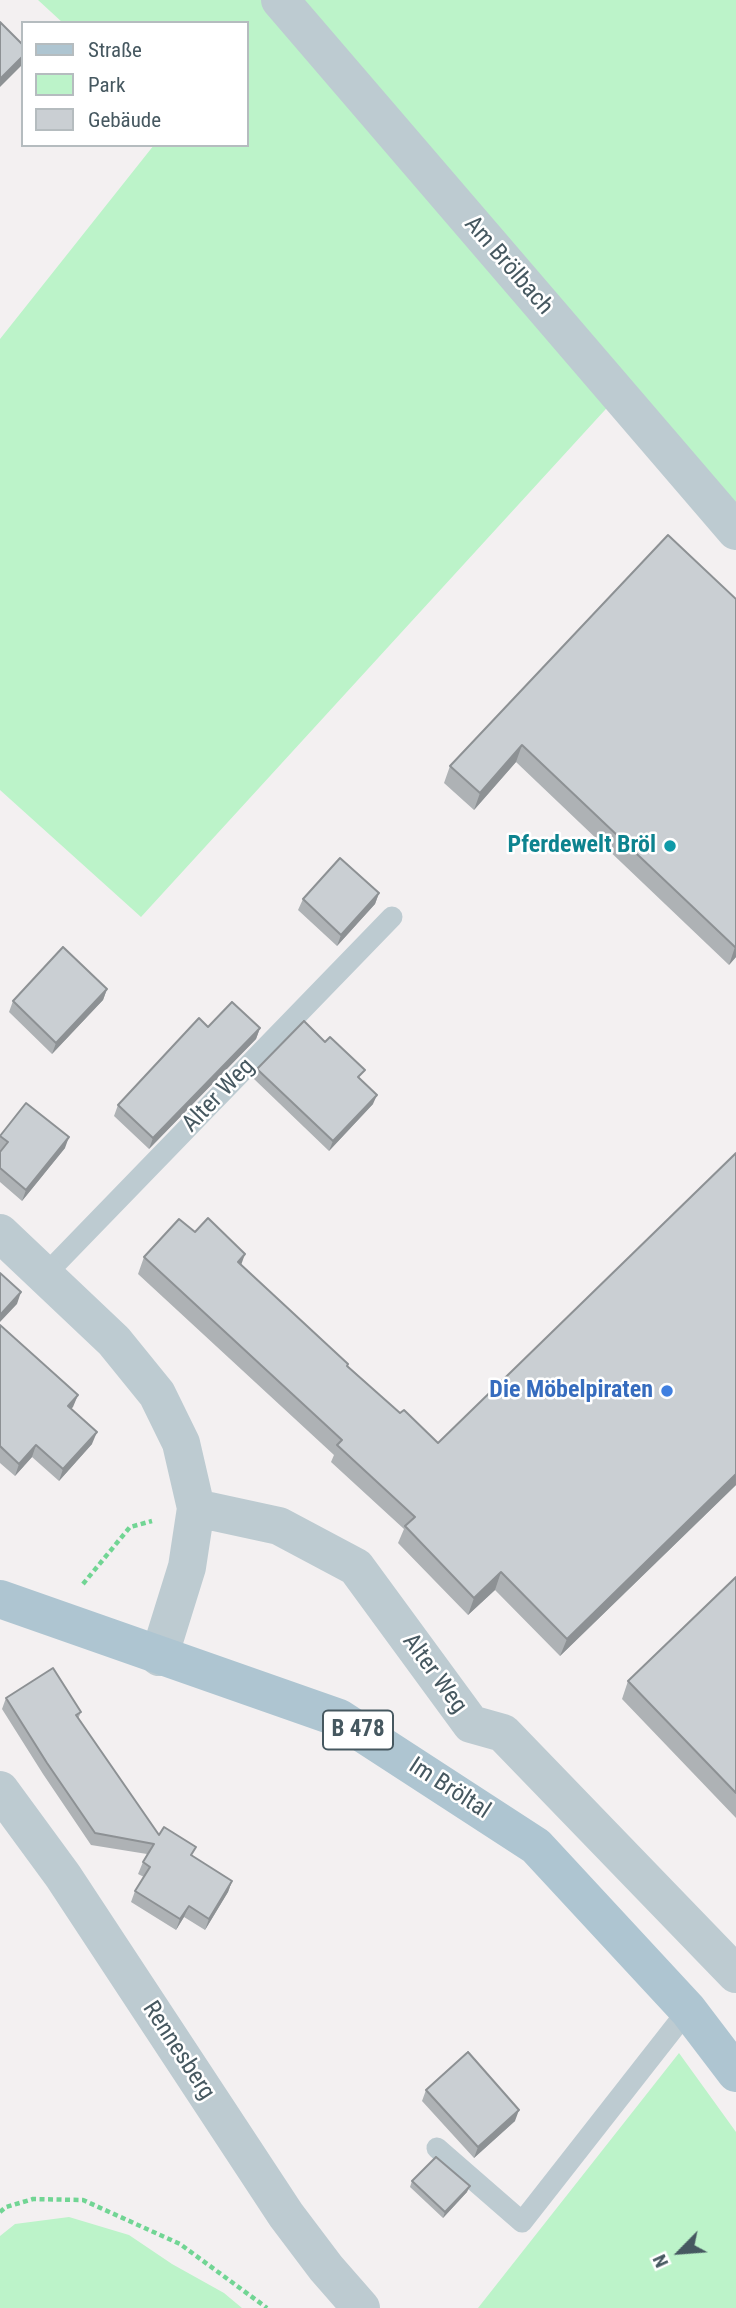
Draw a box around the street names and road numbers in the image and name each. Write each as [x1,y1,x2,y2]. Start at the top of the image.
street label: Am Brölbach [457,211,559,321]
street label: Alter Weg [177,1053,261,1139]
street label: Alter Weg [395,1629,473,1719]
road number: B 478 [323,1710,393,1750]
street label: Im Bröltal [403,1752,495,1826]
street label: Rennesberg [136,1996,220,2106]

